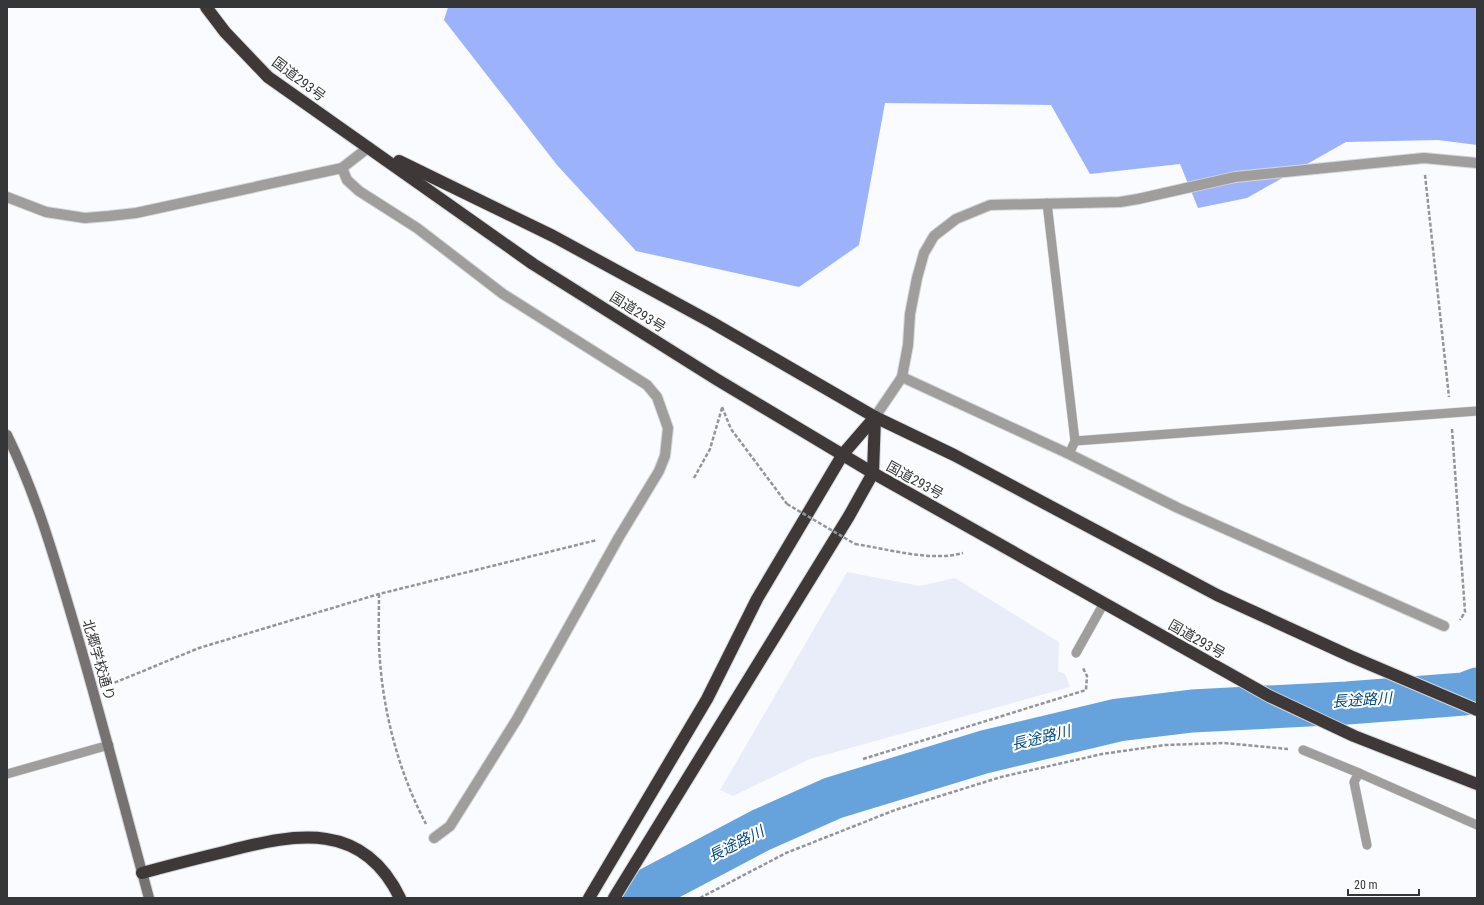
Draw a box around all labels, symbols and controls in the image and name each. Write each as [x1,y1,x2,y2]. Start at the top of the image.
street label: 国道293号 [269,54,329,104]
street label: 国道293号 [607,289,669,335]
street label: 国道293号 [884,458,946,502]
street label: 国道293号 [1166,616,1228,662]
street label: 北郷学校通り [80,617,118,703]
water label: 長途路川 [1331,689,1395,711]
water label: 長途路川 [1010,722,1074,754]
water label: 長途路川 [705,821,769,866]
scale bar [1348,871,1419,897]
text: 20 m [1354,878,1378,892]

